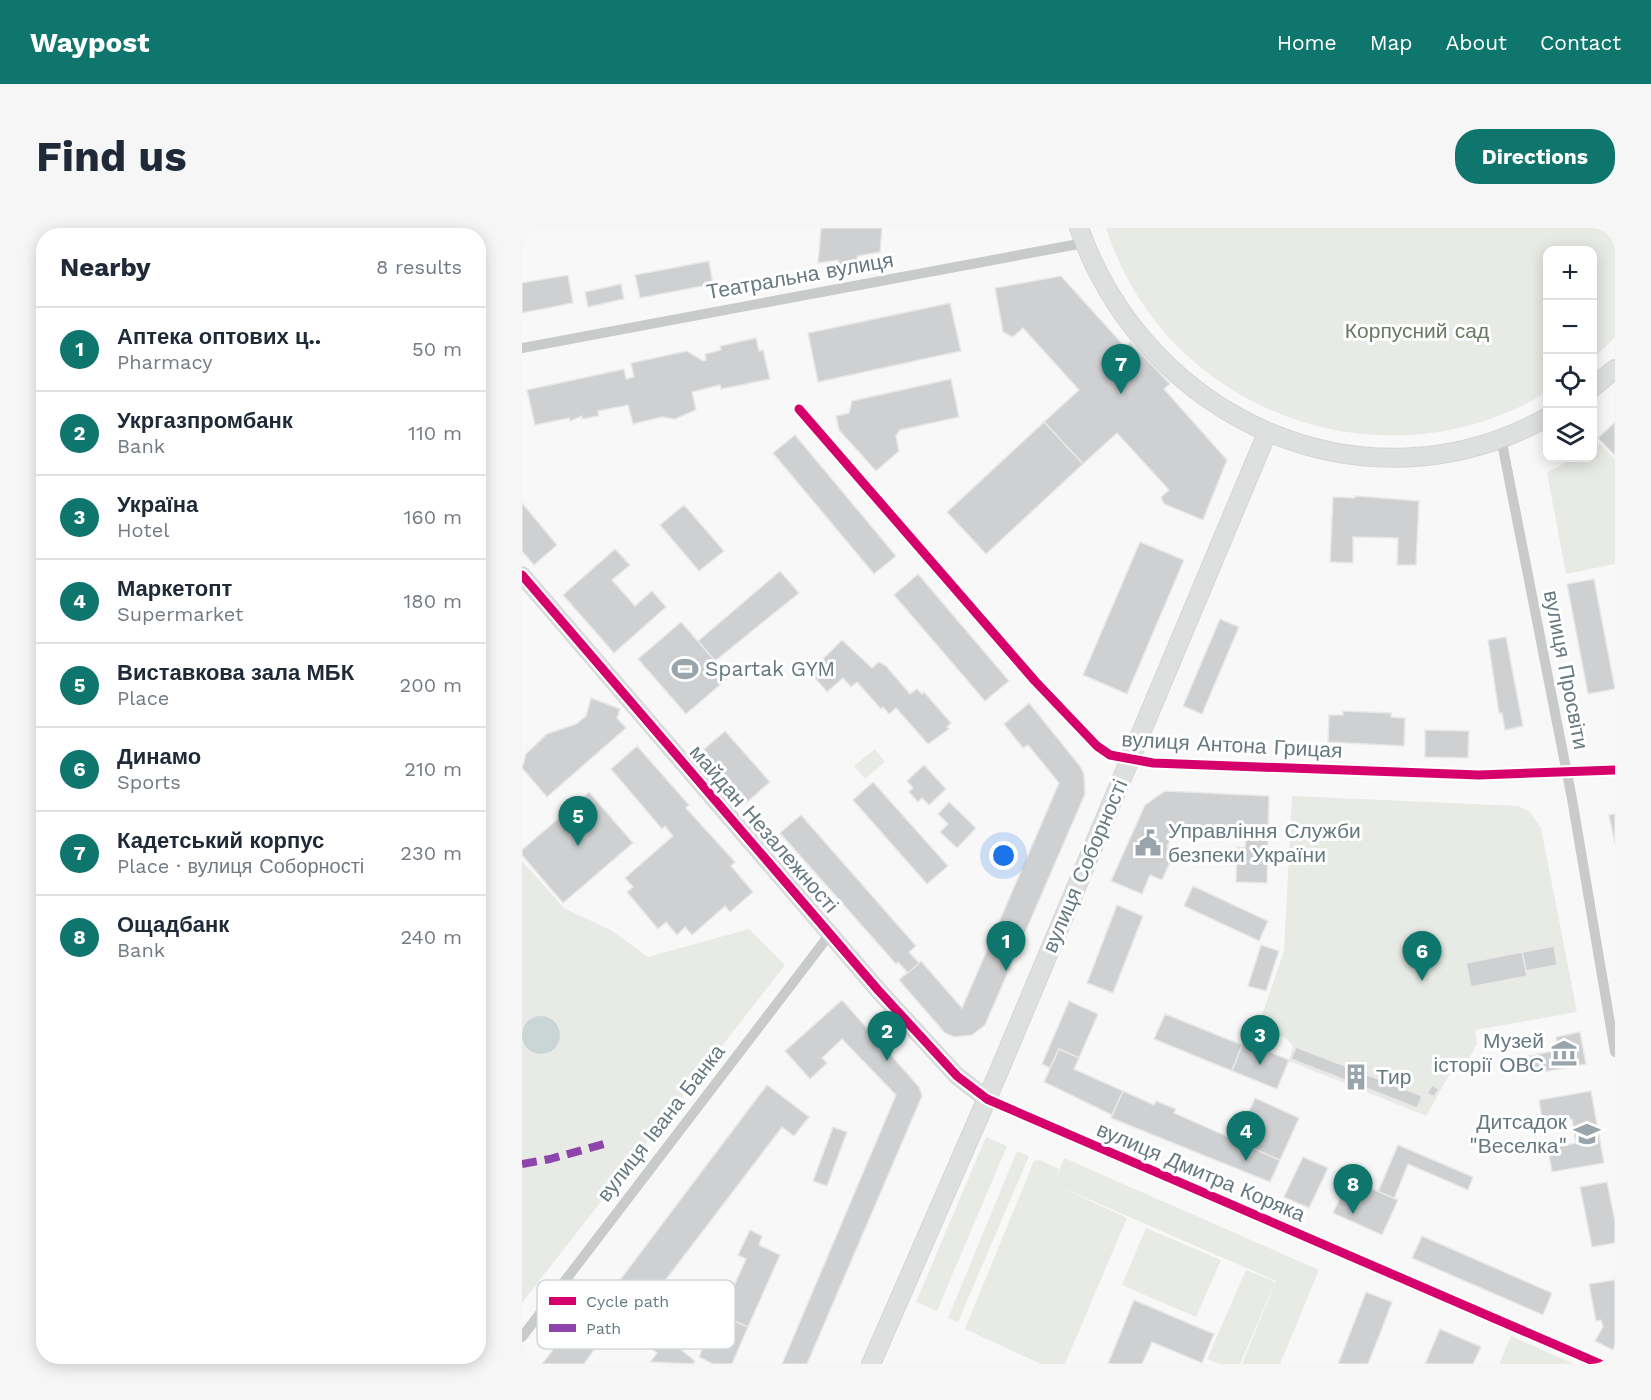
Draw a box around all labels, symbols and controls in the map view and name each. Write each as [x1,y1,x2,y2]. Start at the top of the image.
text: Waypost [30,26,149,59]
text: Home [1277,30,1337,55]
text: Map [1370,30,1413,55]
text: About [1446,30,1507,55]
text: Contact [1540,30,1621,55]
button: Directions [1455,129,1615,184]
text: Find us [36,132,187,181]
map controls [1543,246,1597,462]
button: + [1543,246,1597,300]
street label: Театральна вулиця [705,247,895,304]
text: Nearby [60,252,151,282]
text: 8 results [376,255,462,279]
button: − [1543,300,1597,354]
park label: Корпусний сад [1345,318,1489,343]
text: Аптека оптових ц.. [117,324,321,349]
text: 1 [75,337,84,361]
text: 50 m [412,337,462,361]
pin: 7 [1102,344,1140,394]
text: Pharmacy [117,350,213,374]
button: locate [1543,354,1597,408]
text: Укргазпромбанк [117,408,293,433]
button: layers [1543,408,1597,462]
text: 2 [74,421,85,445]
text: 110 m [408,421,462,445]
text: Bank [117,434,165,458]
text: Україна [117,492,198,517]
text: 3 [74,505,85,529]
text: 160 m [404,505,462,529]
text: Hotel [117,518,169,542]
text: Маркетопт [117,576,232,601]
street label: вулиця Просвіти [1539,588,1594,752]
text: 4 [73,589,86,613]
text: 180 m [404,589,462,613]
text: Supermarket [117,602,243,626]
sports icon: Spartak GYM [670,654,700,684]
place label: Spartak GYM [705,656,835,681]
text: Виставкова зала МБК [117,660,354,685]
text: 5 [74,673,85,697]
text: 200 m [400,673,462,697]
text: Place [117,686,169,710]
street label: вулиця Антона Грицая [1121,726,1343,763]
street label: майдан Незалежності [685,740,844,918]
text: Динамо [117,744,201,769]
text: 6 [73,757,86,781]
text: 210 m [404,757,462,781]
text: Sports [117,770,181,794]
street label: вулиця Соборності [1037,776,1132,956]
pin: 5 [558,796,598,846]
place label: Управління Служби безпеки України [1168,818,1361,867]
text: Кадетський корпус [117,828,324,853]
public building icon: Управління Служби безпеки України [1133,828,1163,858]
text: 7 [73,841,86,865]
text: 230 m [400,841,462,865]
your location [989,841,1018,870]
text: Place · вулиця Соборності [117,854,364,878]
text: Ощадбанк [117,912,229,937]
pin: 1 [986,922,1026,971]
text: 8 [73,925,86,949]
text: 240 m [400,925,462,949]
pin: 6 [1402,932,1442,981]
text: Bank [117,938,165,962]
pin: 2 [868,1012,907,1061]
pin: 3 [1240,1016,1280,1065]
place label: Музей історії ОВС [1434,1028,1544,1077]
museum icon: Музей історії ОВС [1549,1038,1579,1068]
street label: вулиця Івана Банка [591,1039,730,1206]
building icon: Тир [1341,1062,1371,1092]
place label: Тир [1376,1064,1411,1089]
place label: Дитсадок "Веселка" [1469,1109,1568,1158]
pin: 4 [1226,1112,1266,1161]
street label: вулиця Дмитра Коряка [1093,1116,1309,1227]
school or university icon: Дитсадок "Веселка" [1572,1119,1602,1149]
pin: 8 [1334,1164,1372,1214]
legend [537,1280,735,1349]
text: Cycle path [586,1292,669,1311]
text: Path [586,1319,621,1338]

